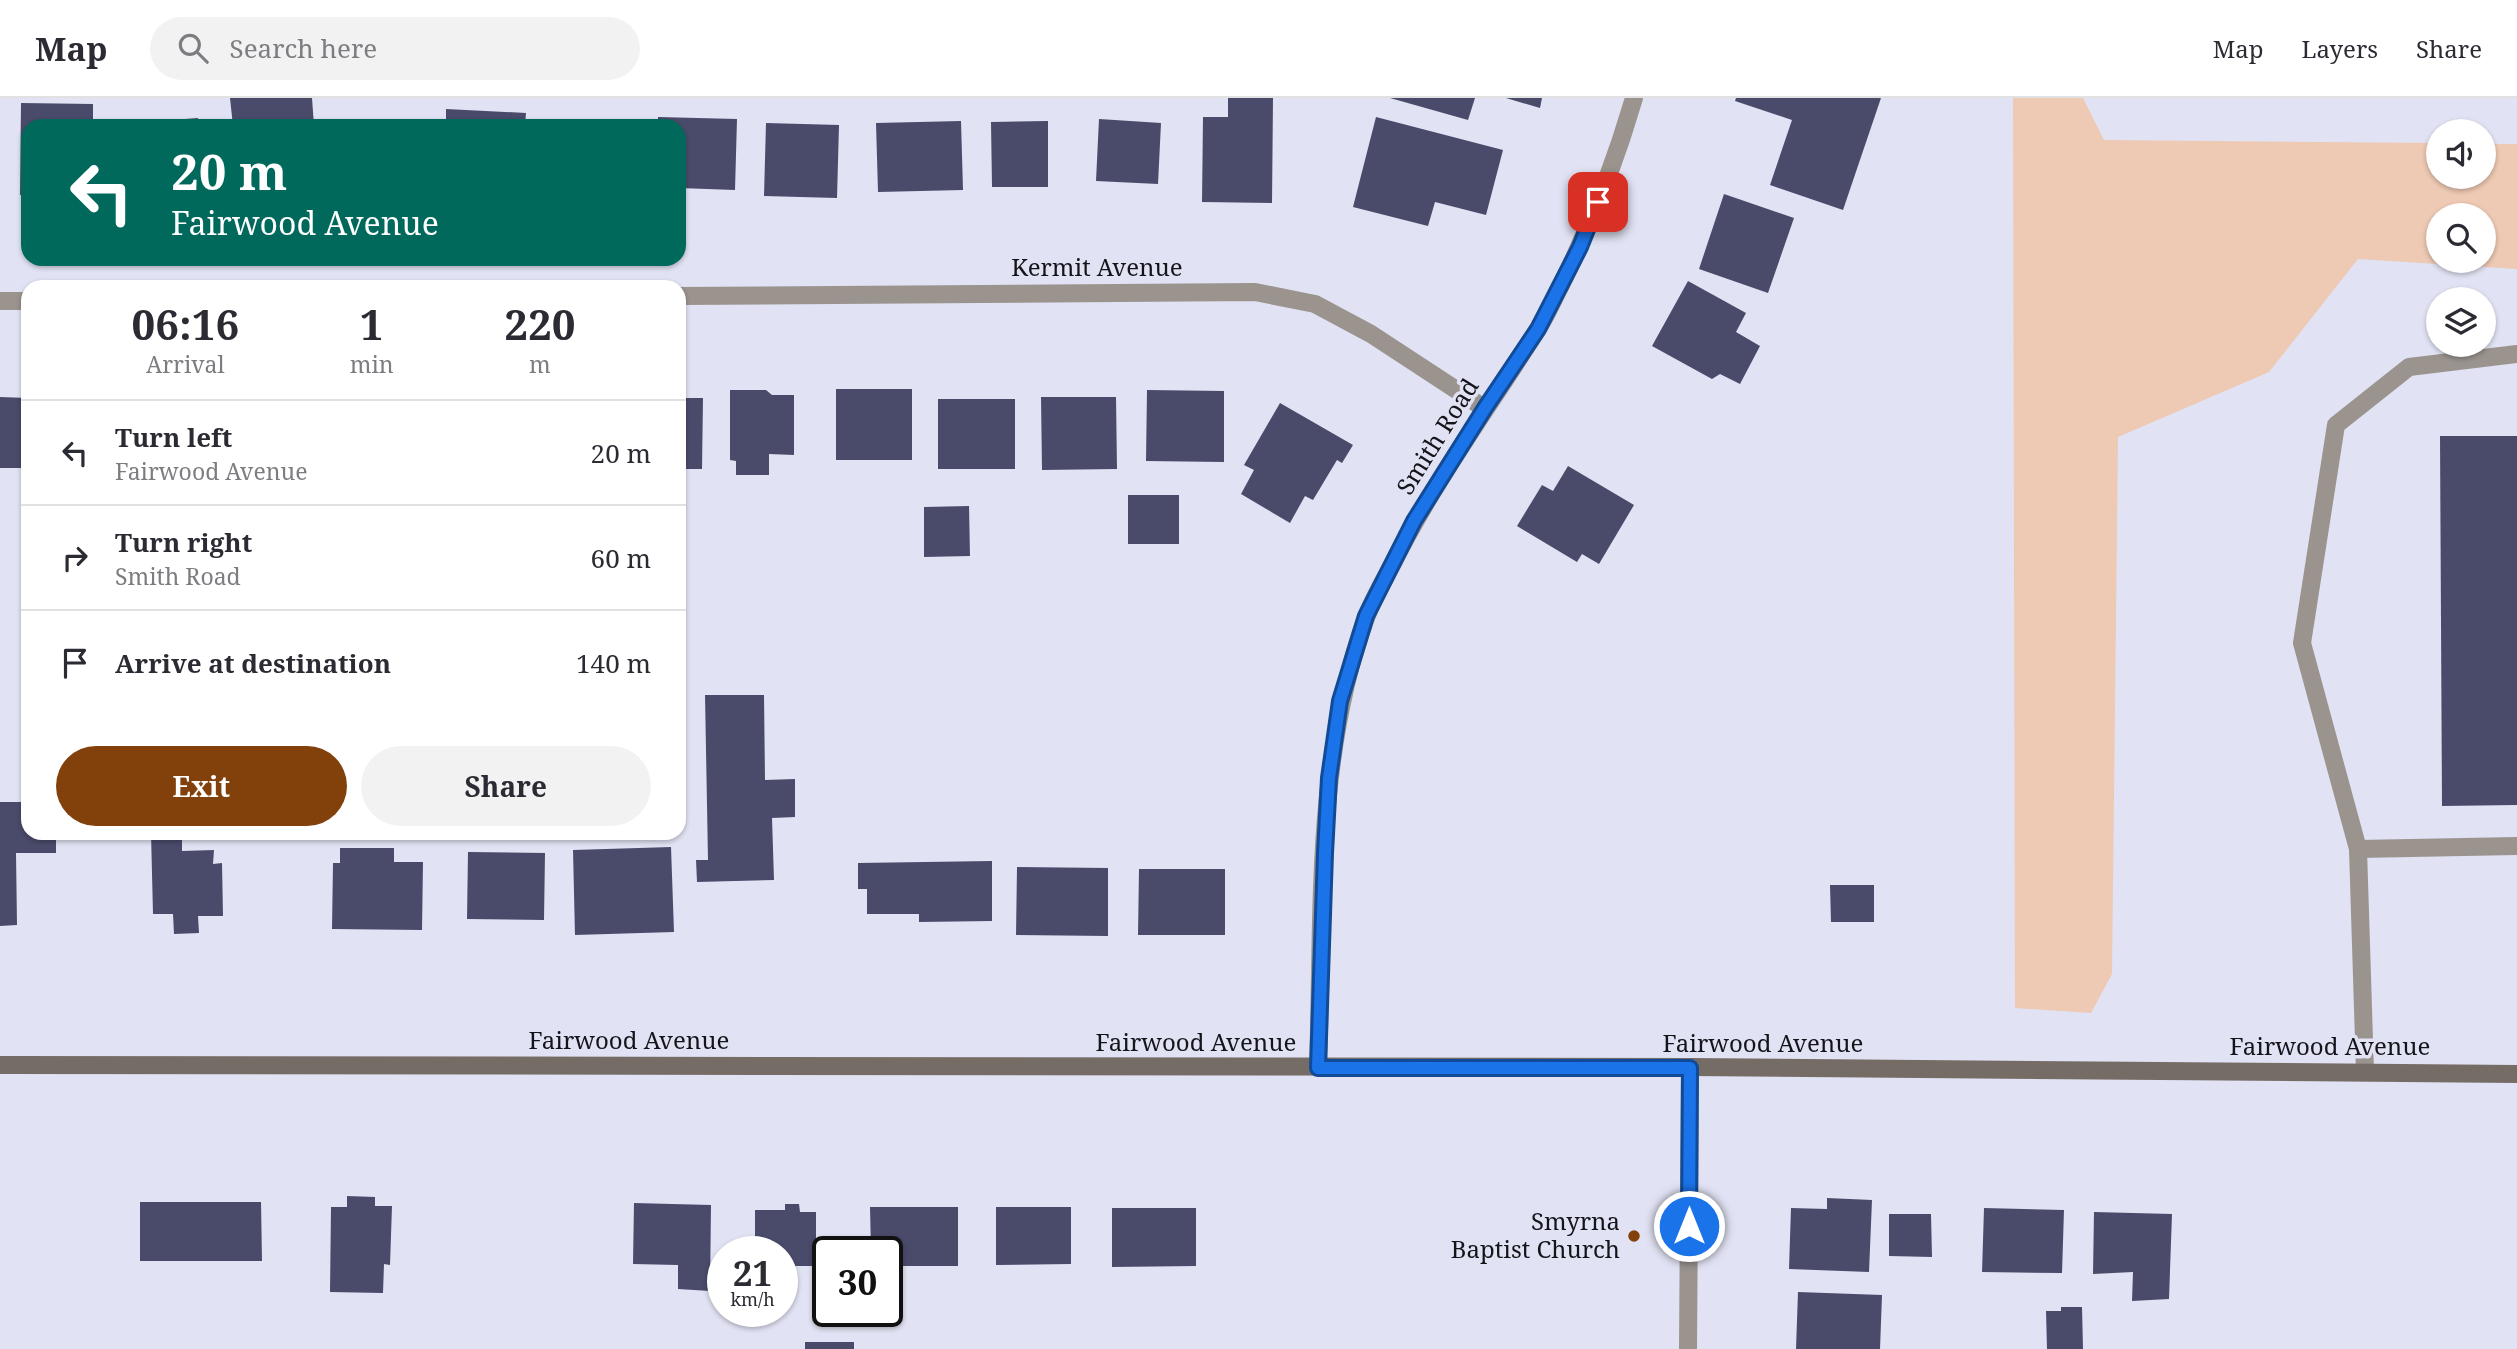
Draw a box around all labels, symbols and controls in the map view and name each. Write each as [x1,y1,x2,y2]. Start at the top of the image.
search box [150,17,640,80]
text: Map [35,26,108,71]
icon: search [174,29,212,67]
text: Search here [230,30,377,66]
text: Map [2213,32,2264,65]
text: Layers [2302,32,2378,65]
text: Share [2416,32,2482,65]
map controls [2426,119,2496,357]
button: sound [2426,119,2496,189]
text: 20 m [171,138,287,204]
icon: left [56,147,147,238]
pin [1568,172,1628,232]
icon: arrive [1579,183,1617,221]
text: Fairwood Avenue [171,201,439,244]
button: search [2426,203,2496,273]
street label: Kermit Avenue [1011,250,1183,283]
button: layers [2426,287,2496,357]
text: 06:16 [132,295,239,352]
text: 1 [360,295,384,352]
text: 220 [504,295,575,352]
text: Arrival [146,348,225,380]
text: min [350,348,394,380]
text: m [529,348,551,380]
street label: Smith Road [1388,372,1486,501]
text: Turn left [115,419,232,455]
icon: left [56,434,94,472]
text: 20 m [591,435,651,471]
text: Fairwood Avenue [115,455,307,487]
text: Turn right [115,524,252,560]
icon: right [56,539,94,577]
text: 60 m [591,540,651,576]
text: Smith Road [115,560,241,592]
icon: arrive [56,644,94,682]
text: Arrive at destination [115,645,391,681]
text: 140 m [576,645,651,681]
button: Exit [56,746,347,826]
button: Share [361,746,651,826]
street label: Fairwood Avenue [529,1023,729,1056]
street label: Fairwood Avenue [1096,1025,1296,1058]
street label: Fairwood Avenue [1663,1026,1863,1059]
street label: Fairwood Avenue [2230,1029,2430,1062]
position arrow [1652,1189,1726,1263]
place label: Smyrna Baptist Church [1451,1204,1620,1265]
marker: Smyrna Baptist Church [1626,1228,1642,1244]
speed limit sign: 30 [812,1236,903,1327]
text: 21 [733,1249,772,1296]
text: km/h [730,1287,775,1311]

